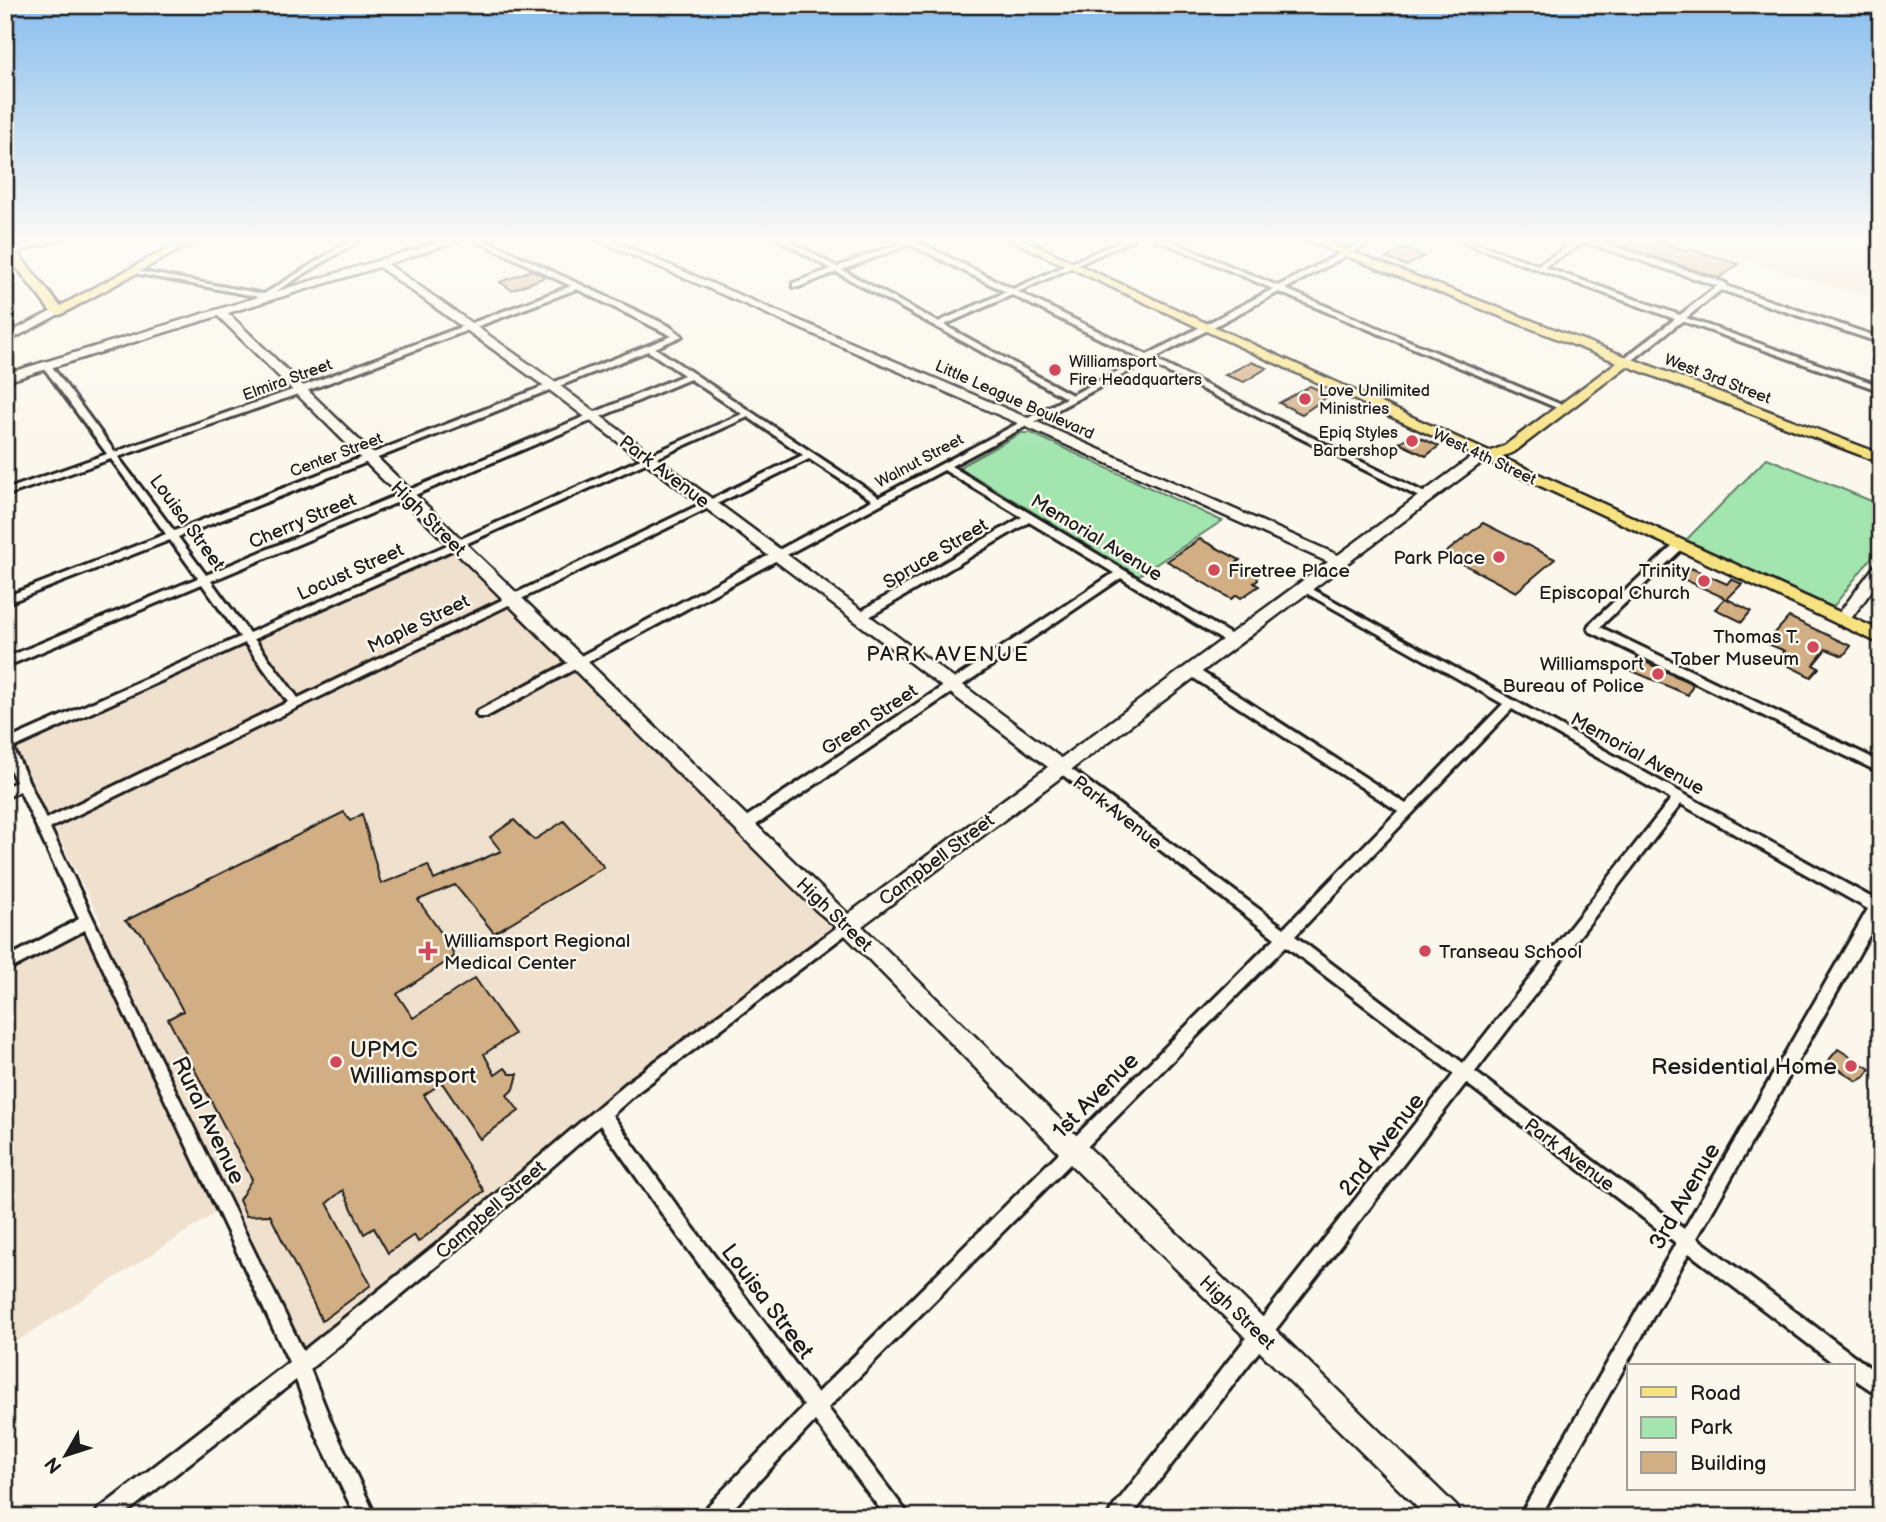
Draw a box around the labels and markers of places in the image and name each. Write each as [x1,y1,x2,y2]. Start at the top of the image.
place label: Williamsport Fire Headquarters [1069,353,1202,390]
marker: Williamsport Fire Headquarters [1047,362,1063,378]
place label: Love Unilimited Ministries [1319,382,1430,419]
marker: Love Unilimited Ministries [1297,391,1313,407]
place label: Epiq Styles Barbershop [1313,424,1398,461]
marker: Epiq Styles Barbershop [1404,433,1420,449]
place label: Park Place [1394,547,1485,570]
marker: Park Place [1491,549,1507,565]
place label: Firetree Place [1228,560,1350,583]
place label: Trinity Episcopal Church [1539,560,1690,605]
marker: Firetree Place [1206,562,1222,578]
marker: Trinity Episcopal Church [1696,573,1712,589]
place label: Thomas T. Taber Museum [1671,626,1799,671]
marker: Thomas T. Taber Museum [1805,639,1821,655]
place label: Williamsport Bureau of Police [1502,653,1644,698]
marker: Williamsport Bureau of Police [1650,666,1666,682]
place label: Williamsport Regional Medical Center [444,930,630,975]
marker: Williamsport Regional Medical Center [418,941,438,961]
place label: Transeau School [1439,941,1582,964]
marker: Transeau School [1417,943,1433,959]
place label: UPMC Williamsport [350,1036,476,1090]
place label: Residential Home [1651,1053,1837,1081]
marker: UPMC Williamsport [328,1054,344,1070]
marker: Residential Home [1843,1058,1859,1074]

